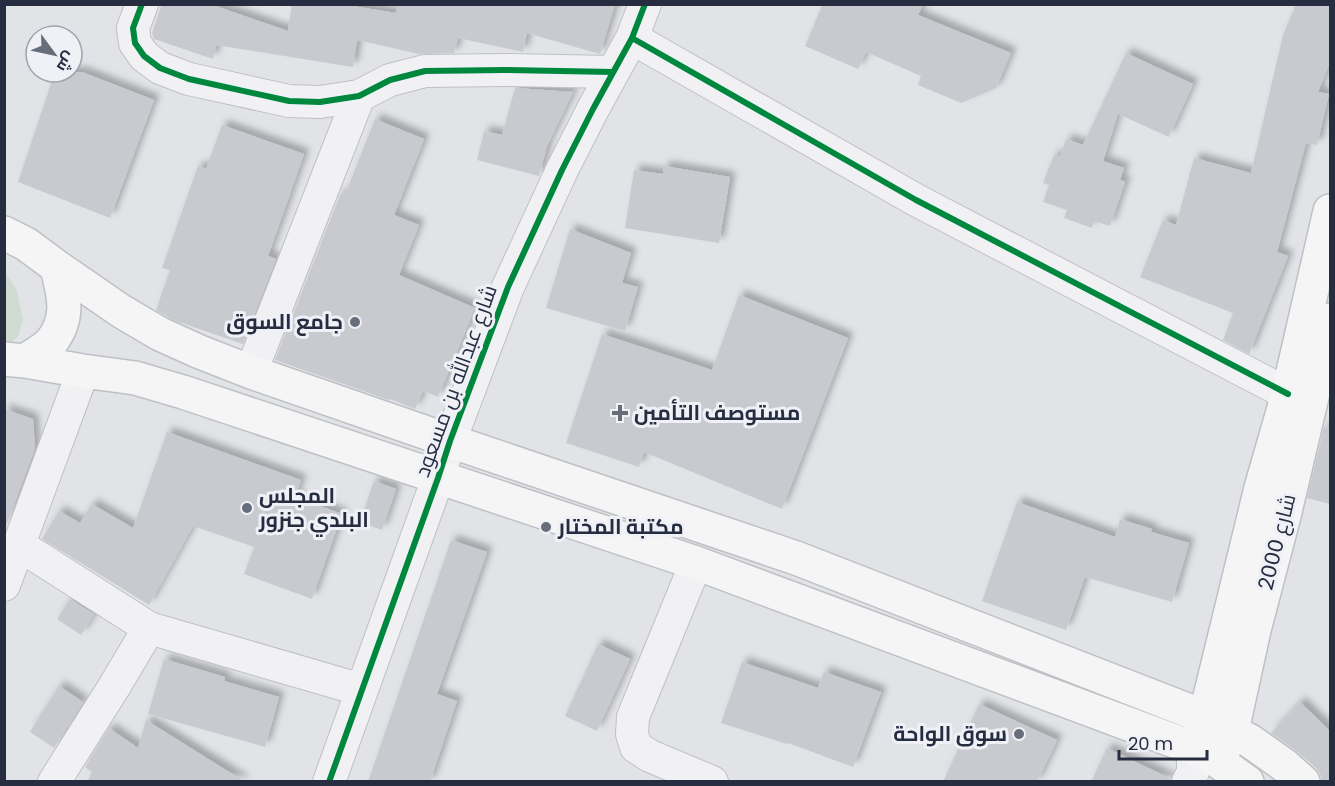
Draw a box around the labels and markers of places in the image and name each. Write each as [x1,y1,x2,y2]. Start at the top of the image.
place label: جامع السوق [226,307,343,336]
marker: جامع السوق [348,315,362,329]
place label: مستوصف التأمين [634,398,800,427]
marker: مستوصف التأمين [611,404,629,422]
place label: المجلس البلدي جنزور [258,481,369,537]
marker: المجلس البلدي جنزور [240,501,254,515]
place label: مكتبة المختار [557,512,684,541]
marker: مكتبة المختار [539,520,553,534]
place label: سوق الواحة [893,719,1007,748]
marker: سوق الواحة [1012,727,1026,741]

